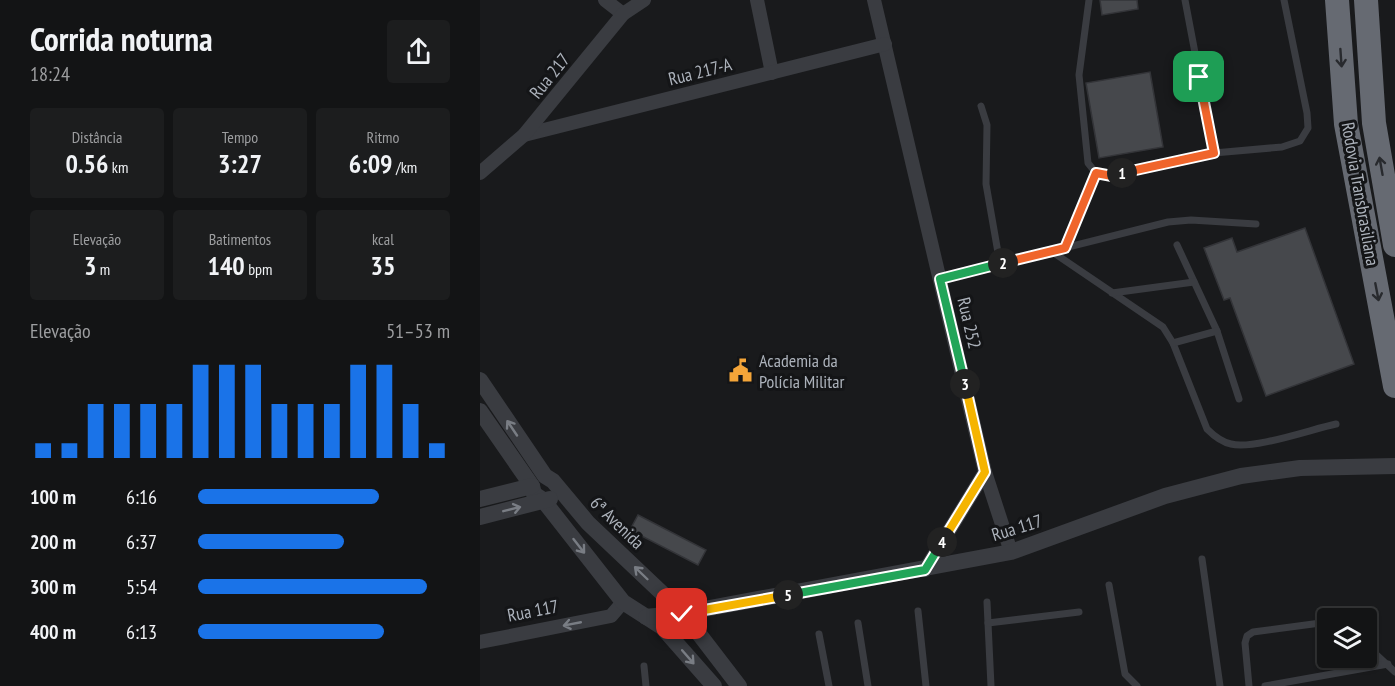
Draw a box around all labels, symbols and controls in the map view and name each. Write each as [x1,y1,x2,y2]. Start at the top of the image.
text: Corrida noturna [30,17,213,60]
button: share [387,20,450,83]
street label: Rua 217 [524,48,575,103]
one-way arrow [1336,48,1347,68]
pin [1173,51,1224,102]
street label: Rua 217-A [666,52,734,90]
icon: arrive [1182,60,1215,93]
text: 18:24 [30,61,70,87]
street label: Rodovia Transbrasiliana [1337,120,1384,268]
text: Distância [72,127,122,147]
text: Tempo [222,127,258,147]
text: Ritmo [367,127,399,147]
text: 0.56 [66,147,108,180]
text: 3:27 [218,147,262,180]
text: 6:09 [349,147,393,180]
text: km [108,157,128,177]
text: /km [393,157,417,177]
one-way arrow [1375,157,1386,177]
pin: 1 [1107,158,1137,188]
text: 1 [1118,163,1126,183]
text: Elevação [73,229,121,249]
text: Batimentos [209,229,271,249]
text: kcal [372,229,394,249]
pin: 2 [988,248,1018,278]
text: 3 [84,249,96,282]
text: 140 [207,249,245,282]
text: 35 [371,249,395,282]
text: 2 [999,253,1007,273]
text: m [96,259,110,279]
text: bpm [245,259,273,279]
one-way arrow [1372,282,1383,302]
street label: Rua 252 [952,295,987,351]
text: Elevação [30,318,91,344]
text: 51–53 m [386,318,450,344]
place label: Academia da Polícia Militar [759,349,844,393]
public building icon: Academia da Polícia Militar [728,358,754,384]
pin: 3 [950,369,980,399]
text: 3 [961,374,969,394]
one-way arrow [506,420,518,437]
text: 100 m [30,484,76,510]
text: 6:16 [126,484,157,510]
street label: 6ª Avenida [586,491,649,554]
one-way arrow [502,503,521,515]
street label: Rua 117 [989,509,1045,546]
pin: 4 [927,527,957,557]
text: 200 m [30,529,76,555]
text: 6:37 [126,529,157,555]
text: 4 [938,532,946,552]
one-way arrow [573,537,586,553]
one-way arrow [633,565,648,580]
text: 300 m [30,574,76,600]
text: 5:54 [126,574,157,600]
pin: 5 [773,580,803,610]
text: 5 [784,585,792,605]
pin [656,588,707,639]
street label: Rua 117 [505,594,561,627]
icon: check [665,597,698,630]
map controls [1317,608,1377,668]
button: layers [1317,608,1377,668]
text: 400 m [30,619,76,645]
text: 6:13 [126,619,157,645]
one-way arrow [563,619,583,630]
one-way arrow [681,649,695,664]

